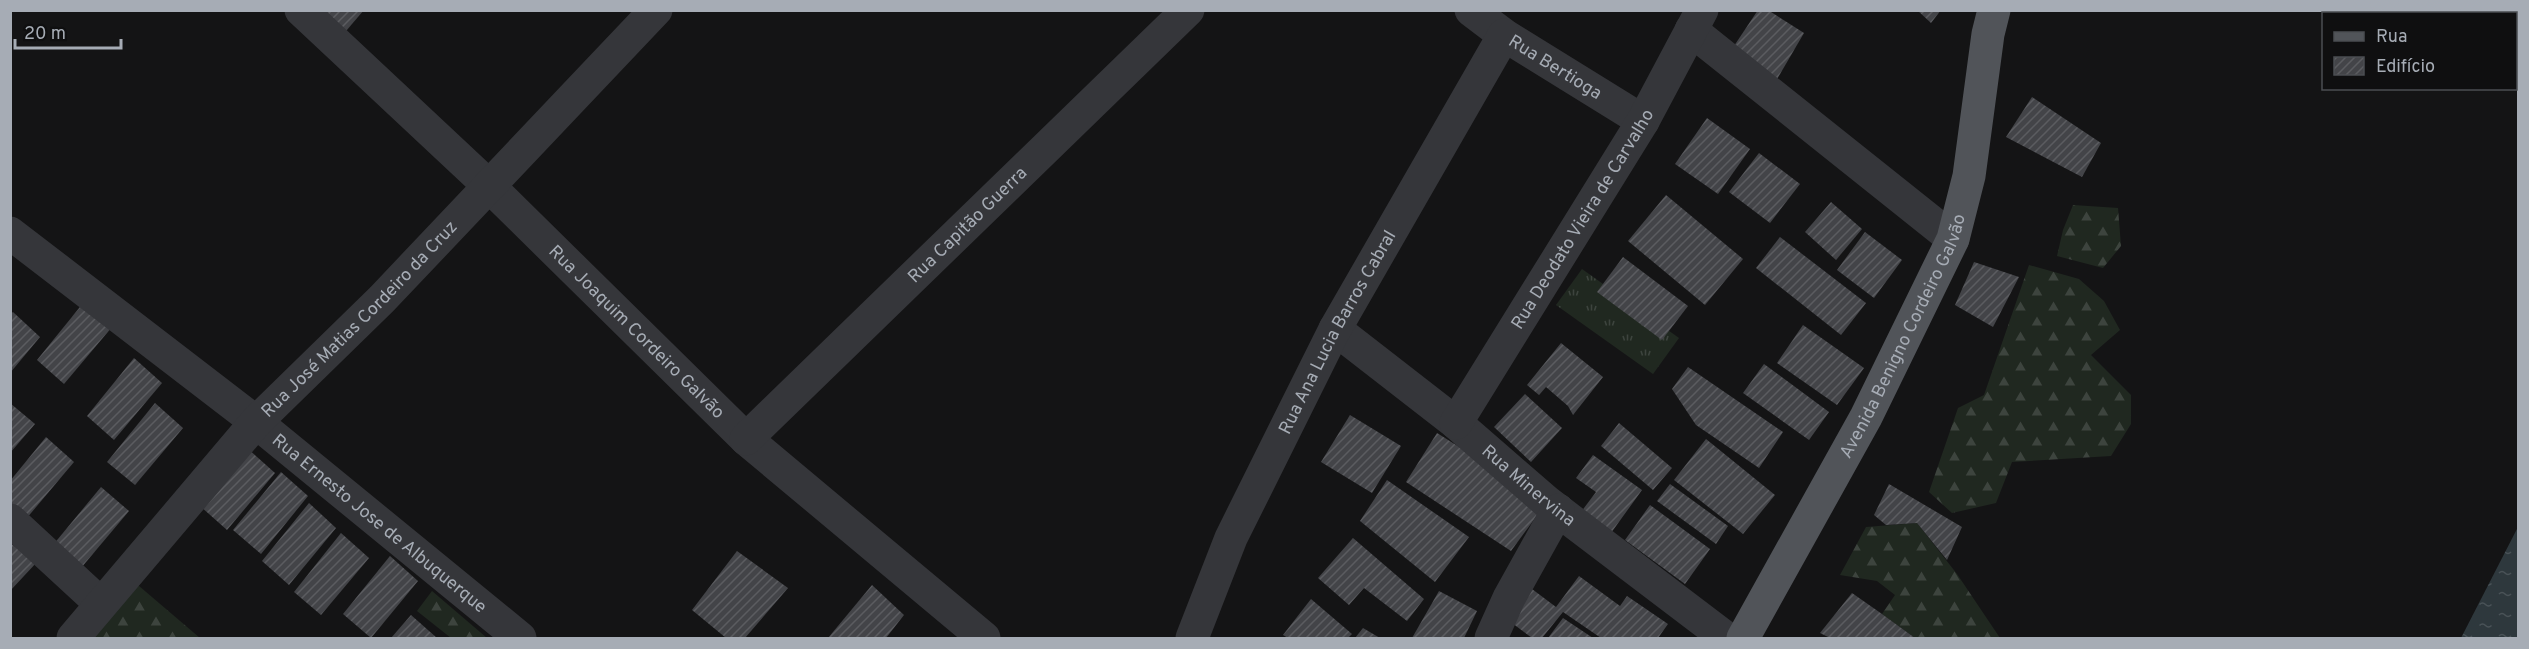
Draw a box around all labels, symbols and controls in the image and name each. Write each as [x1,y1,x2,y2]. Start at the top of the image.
scale bar [15,12,122,50]
legend [2322,12,2517,90]
text: 20 m [24,23,66,46]
text: Rua [2376,26,2407,49]
street label: Rua Bertioga [1504,31,1606,106]
text: Edifício [2376,56,2435,79]
street label: Rua Deodato Vieira de Carvalho [1507,106,1660,334]
street label: Rua Capitão Guerra [904,162,1033,289]
street label: Avenida Benigno Cordeiro Galvão [1835,212,1972,463]
street label: Rua José Matias Cordeiro da Cruz [257,216,463,423]
street label: Rua Ana Lucia Barros Cabral [1274,227,1402,439]
street label: Rua Joaquim Cordeiro Galvão [543,241,729,424]
street label: Rua Ernesto Jose de Albuquerque [266,430,491,619]
street label: Rua Minervina [1476,440,1579,532]

